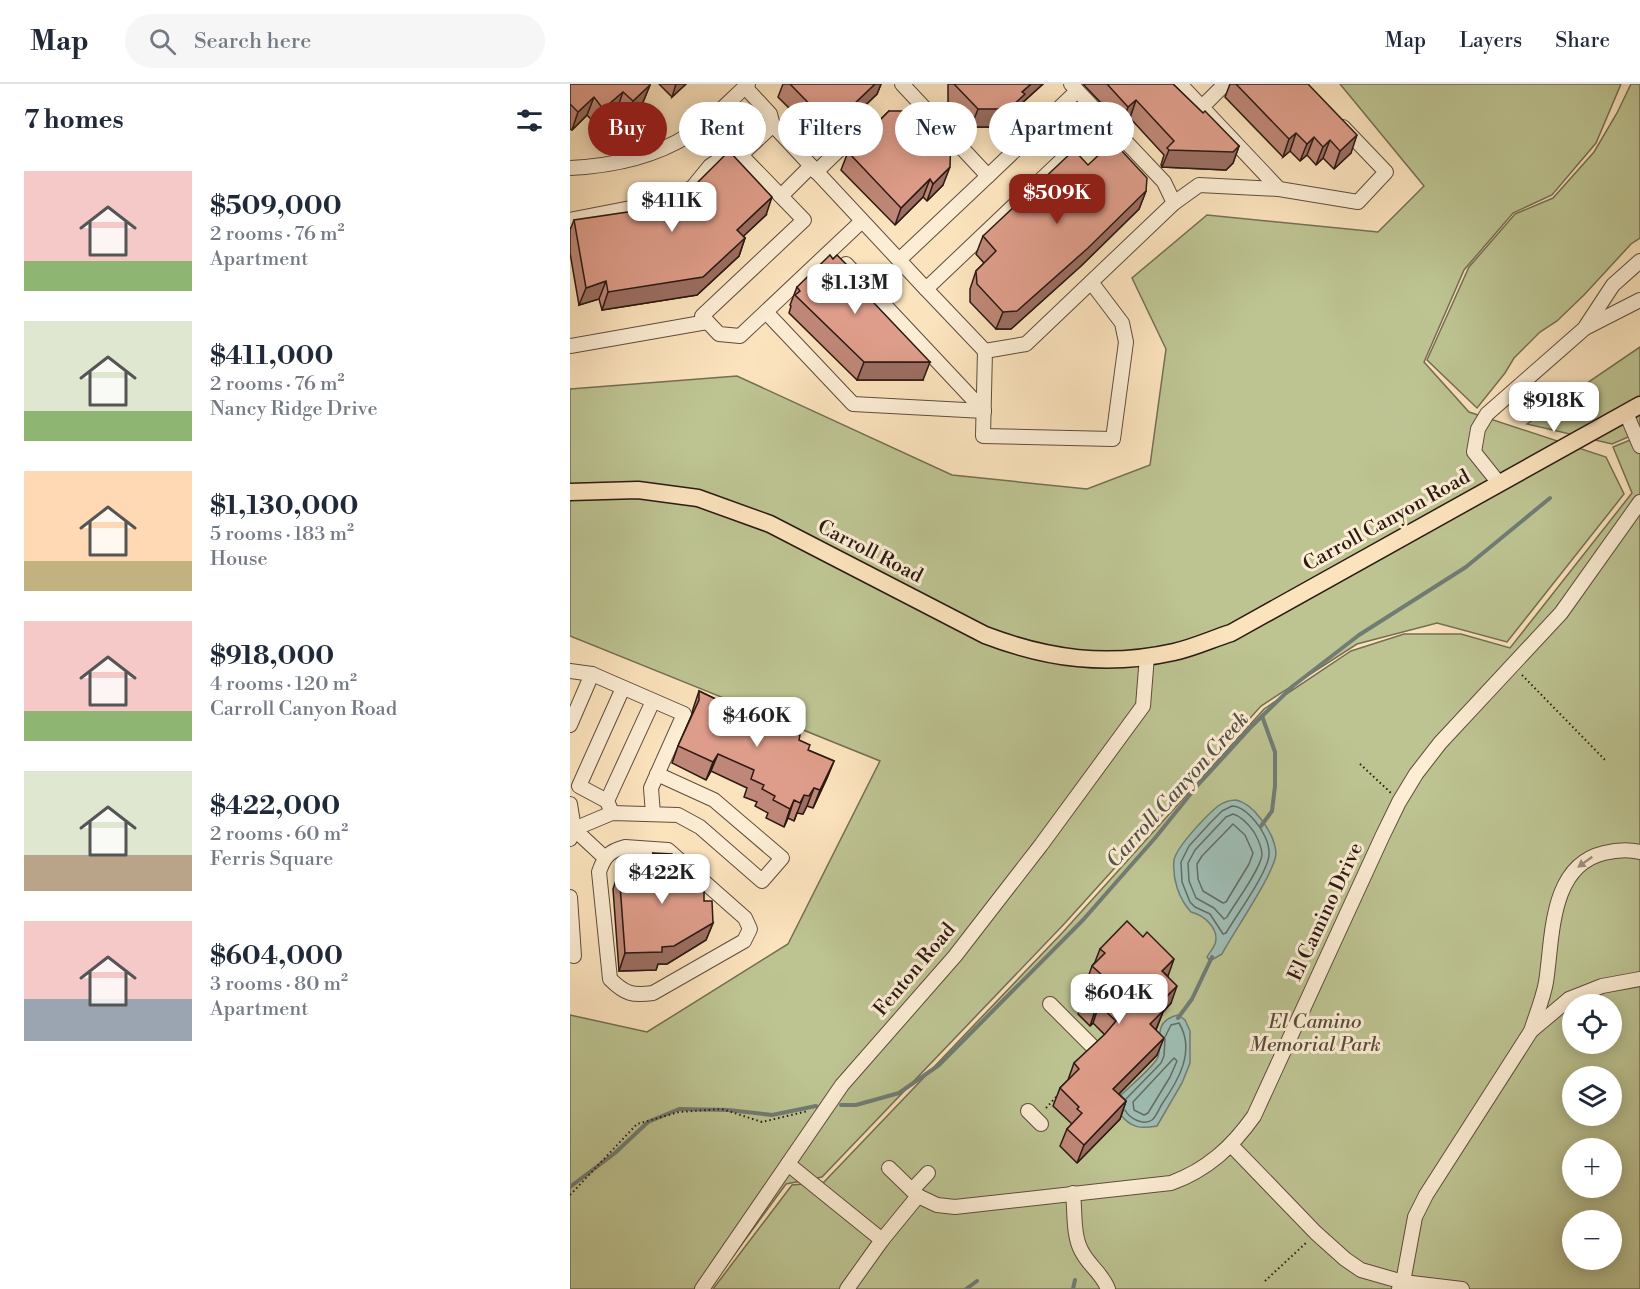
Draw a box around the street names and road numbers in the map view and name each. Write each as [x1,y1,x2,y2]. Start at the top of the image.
street label: Carroll Canyon Road [1299,464,1475,577]
street label: Carroll Road [813,515,927,590]
street label: El Camino Drive [1283,839,1369,985]
street label: Fenton Road [869,918,962,1022]

